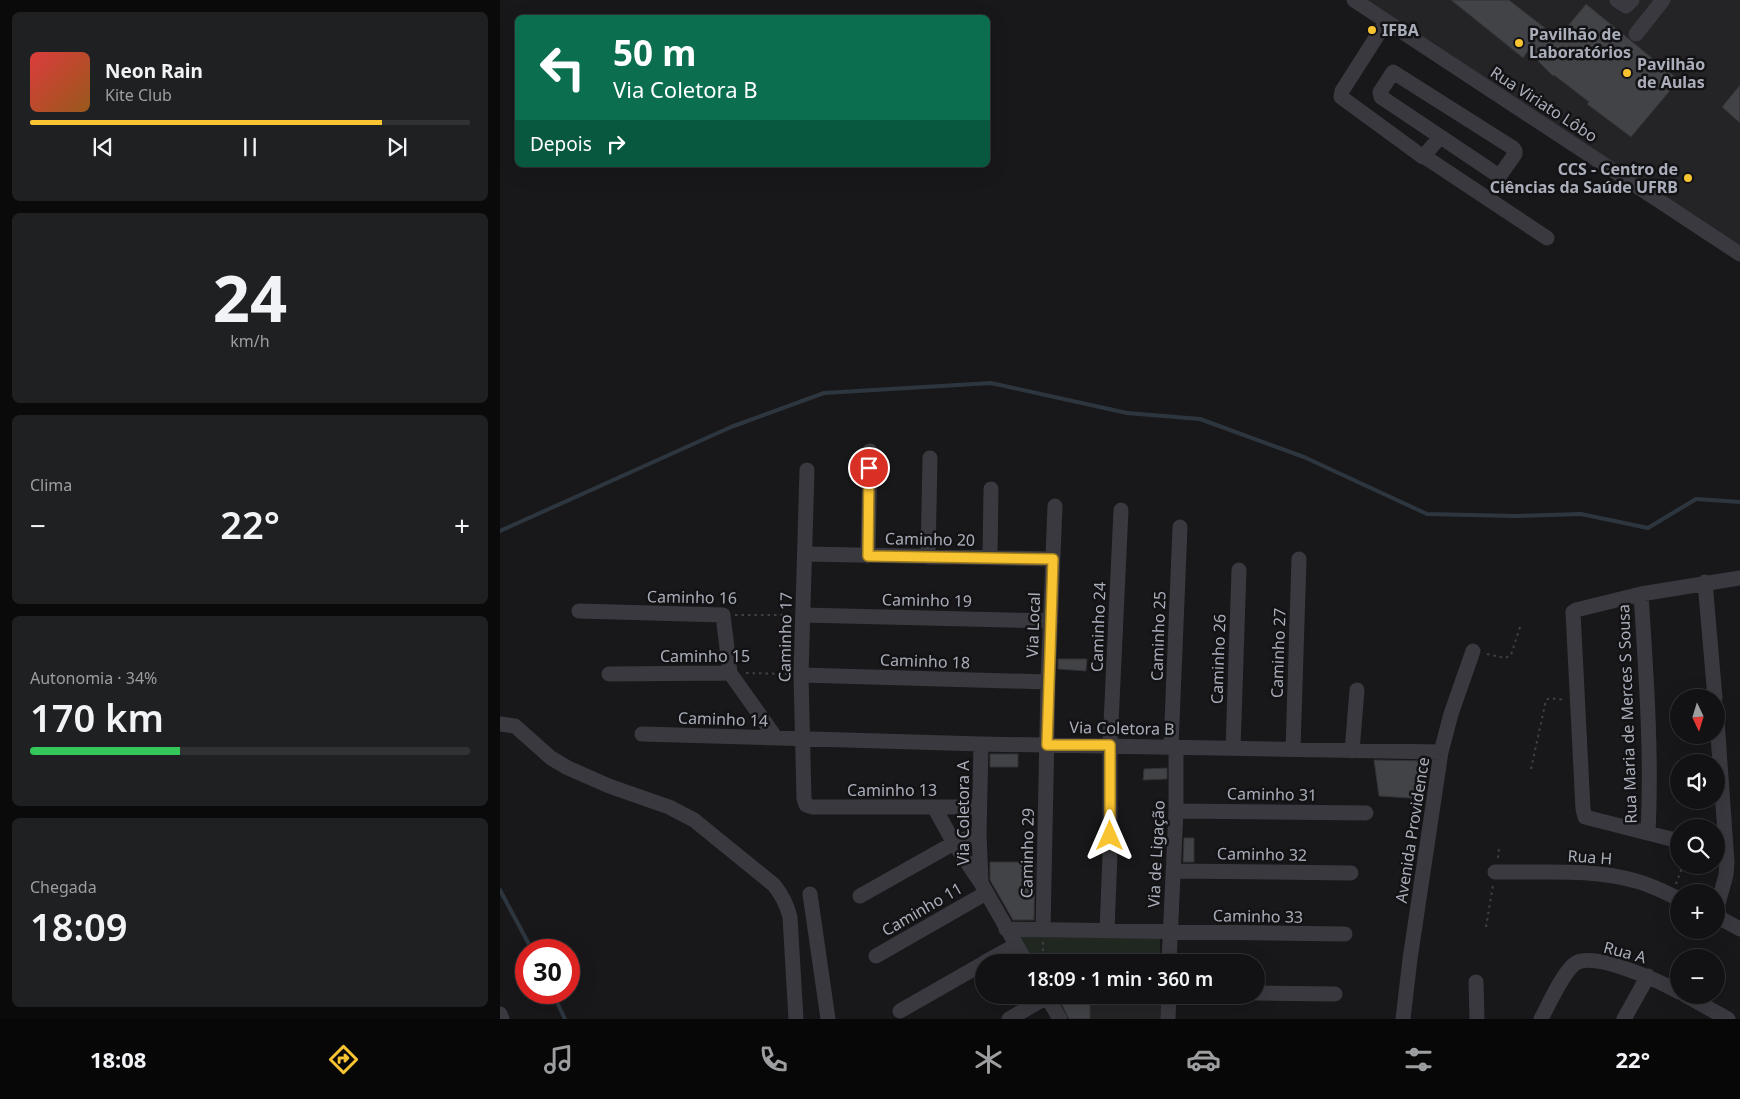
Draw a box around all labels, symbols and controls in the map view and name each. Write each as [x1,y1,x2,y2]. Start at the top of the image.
place label: IFBA [1382,19,1420,41]
place label: Pavilhão de Laboratórios [1529,23,1631,63]
marker: IFBA [1366,24,1378,36]
text: 50 m [613,29,696,76]
icon: left [530,35,595,100]
marker: Pavilhão de Laboratórios [1513,37,1525,49]
place label: Pavilhão de Aulas [1637,53,1705,93]
text: Neon Rain [105,58,203,84]
street label: Rua Viriato Lôbo [1486,61,1602,147]
marker: Pavilhão de Aulas [1621,67,1633,79]
text: Via Coletora B [613,74,758,104]
text: Kite Club [105,84,172,106]
icon: right [602,130,630,158]
text: Depois [530,131,592,157]
icon: previous [89,133,117,161]
icon: pause [236,133,264,161]
icon: next [383,133,411,161]
place label: CCS - Centro de Ciências da Saúde UFRB [1490,158,1678,198]
marker: CCS - Centro de Ciências da Saúde UFRB [1682,172,1694,184]
text: 24 [213,253,287,341]
text: km/h [230,330,270,352]
pin [848,447,890,489]
icon: arrive [855,454,883,482]
text: Clima [30,474,72,496]
text: 22° [220,498,280,550]
text: − [30,506,46,544]
text: + [454,506,470,544]
street label: Caminho 20 [885,527,975,551]
street label: Caminho 24 [1085,582,1111,672]
street label: Caminho 16 [647,585,737,609]
street label: Caminho 19 [882,588,972,612]
street label: Caminho 25 [1145,591,1171,681]
street label: Caminho 17 [773,592,797,682]
street label: Via Local [1021,592,1045,658]
street label: Rua Maria de Merces S Sousa [1612,604,1642,824]
street label: Caminho 27 [1265,608,1291,698]
street label: Caminho 26 [1205,614,1231,704]
street label: Caminho 15 [660,645,750,667]
street label: Caminho 18 [880,648,970,674]
text: Autonomia · 34% [30,667,157,689]
north arrow [1670,689,1725,744]
map controls [1670,689,1725,1004]
text: 170 km [30,691,164,743]
street label: Caminho 14 [678,706,768,732]
street label: Via Coletora B [1069,716,1175,740]
button: sound [1670,754,1725,809]
street label: Avenida Providence [1390,755,1434,905]
street label: Via Coletora A [952,760,974,865]
street label: Caminho 13 [847,779,937,801]
street label: Caminho 31 [1227,782,1317,806]
street label: Via de Ligação [1142,800,1170,908]
street label: Caminho 29 [1015,808,1039,898]
position arrow [1083,809,1135,861]
button: search [1670,819,1725,874]
street label: Caminho 32 [1217,842,1307,866]
street label: Rua H [1567,844,1613,870]
text: Chegada [30,876,97,898]
street label: Caminho 11 [877,877,967,941]
button: + [1670,884,1725,939]
text: 18:09 [30,900,127,952]
street label: Caminho 33 [1213,904,1303,928]
street label: Rua A [1601,936,1649,968]
speed limit sign: 30 [515,939,580,1004]
button: − [1670,949,1725,1004]
text: 18:09 · 1 min · 360 m [1027,966,1213,992]
icon: directions [326,1042,361,1077]
icon: music [541,1042,576,1077]
icon: phone [756,1042,791,1077]
icon: climate [971,1042,1006,1077]
icon: car [1186,1042,1221,1077]
icon: filters [1401,1042,1436,1077]
text: 18:08 [90,1044,146,1074]
text: 22° [1615,1044,1650,1074]

